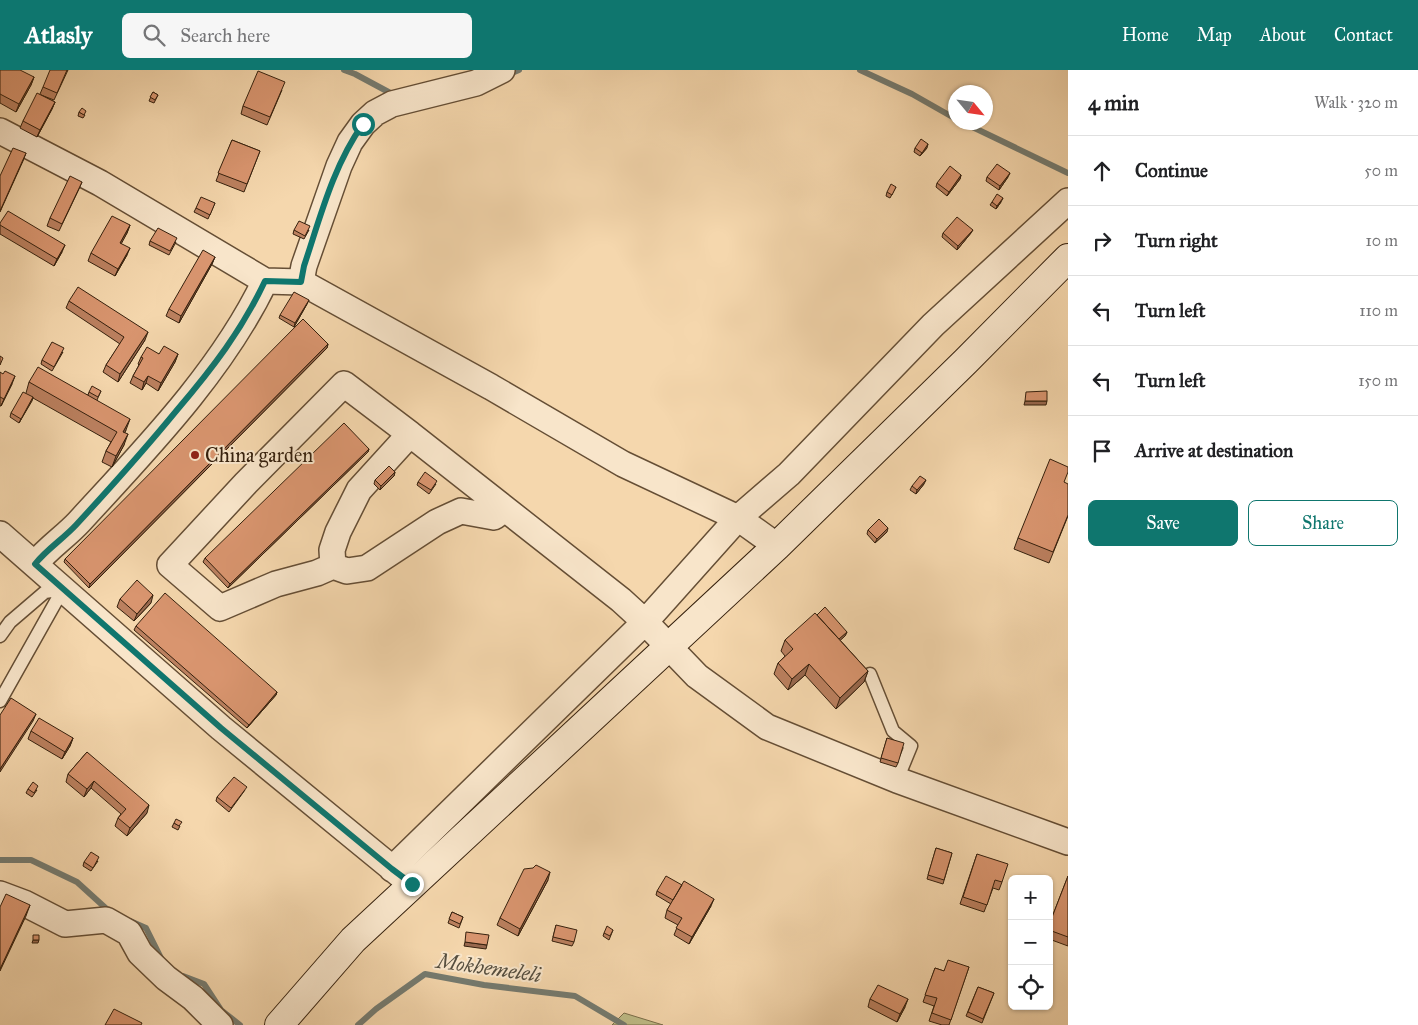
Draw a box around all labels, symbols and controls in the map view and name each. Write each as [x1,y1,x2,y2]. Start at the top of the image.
search box [122,13,472,58]
text: Atlasly [25,20,92,50]
icon: search [140,21,168,49]
text: Search here [180,24,270,47]
text: Home [1122,24,1169,46]
text: Map [1197,24,1232,46]
text: About [1260,24,1306,46]
text: Contact [1334,24,1393,46]
north arrow [948,85,993,130]
text: 4 min [1088,90,1139,116]
text: Walk · 320 m [1314,93,1398,112]
route start [352,113,375,136]
icon: ahead [1088,157,1116,185]
text: Continue [1135,159,1208,182]
text: 50 m [1364,161,1398,180]
icon: right [1088,227,1116,255]
text: Turn right [1135,229,1218,252]
text: 10 m [1366,231,1398,250]
icon: left [1088,297,1116,325]
text: Turn left [1135,299,1205,322]
text: 110 m [1359,301,1398,320]
icon: left [1088,367,1116,395]
text: Turn left [1135,369,1205,392]
text: 150 m [1358,371,1398,390]
icon: arrive [1088,437,1116,465]
text: Arrive at destination [1135,439,1293,462]
place label: China garden [205,443,313,468]
marker: China garden [189,449,201,461]
button: Save [1088,500,1238,546]
button: Share [1248,500,1398,546]
route end [401,873,424,896]
map controls [1008,875,1053,1010]
button: + [1008,875,1053,920]
button: − [1008,920,1053,965]
water label: Mokhemeleli [433,948,543,988]
button: locate [1008,965,1053,1010]

